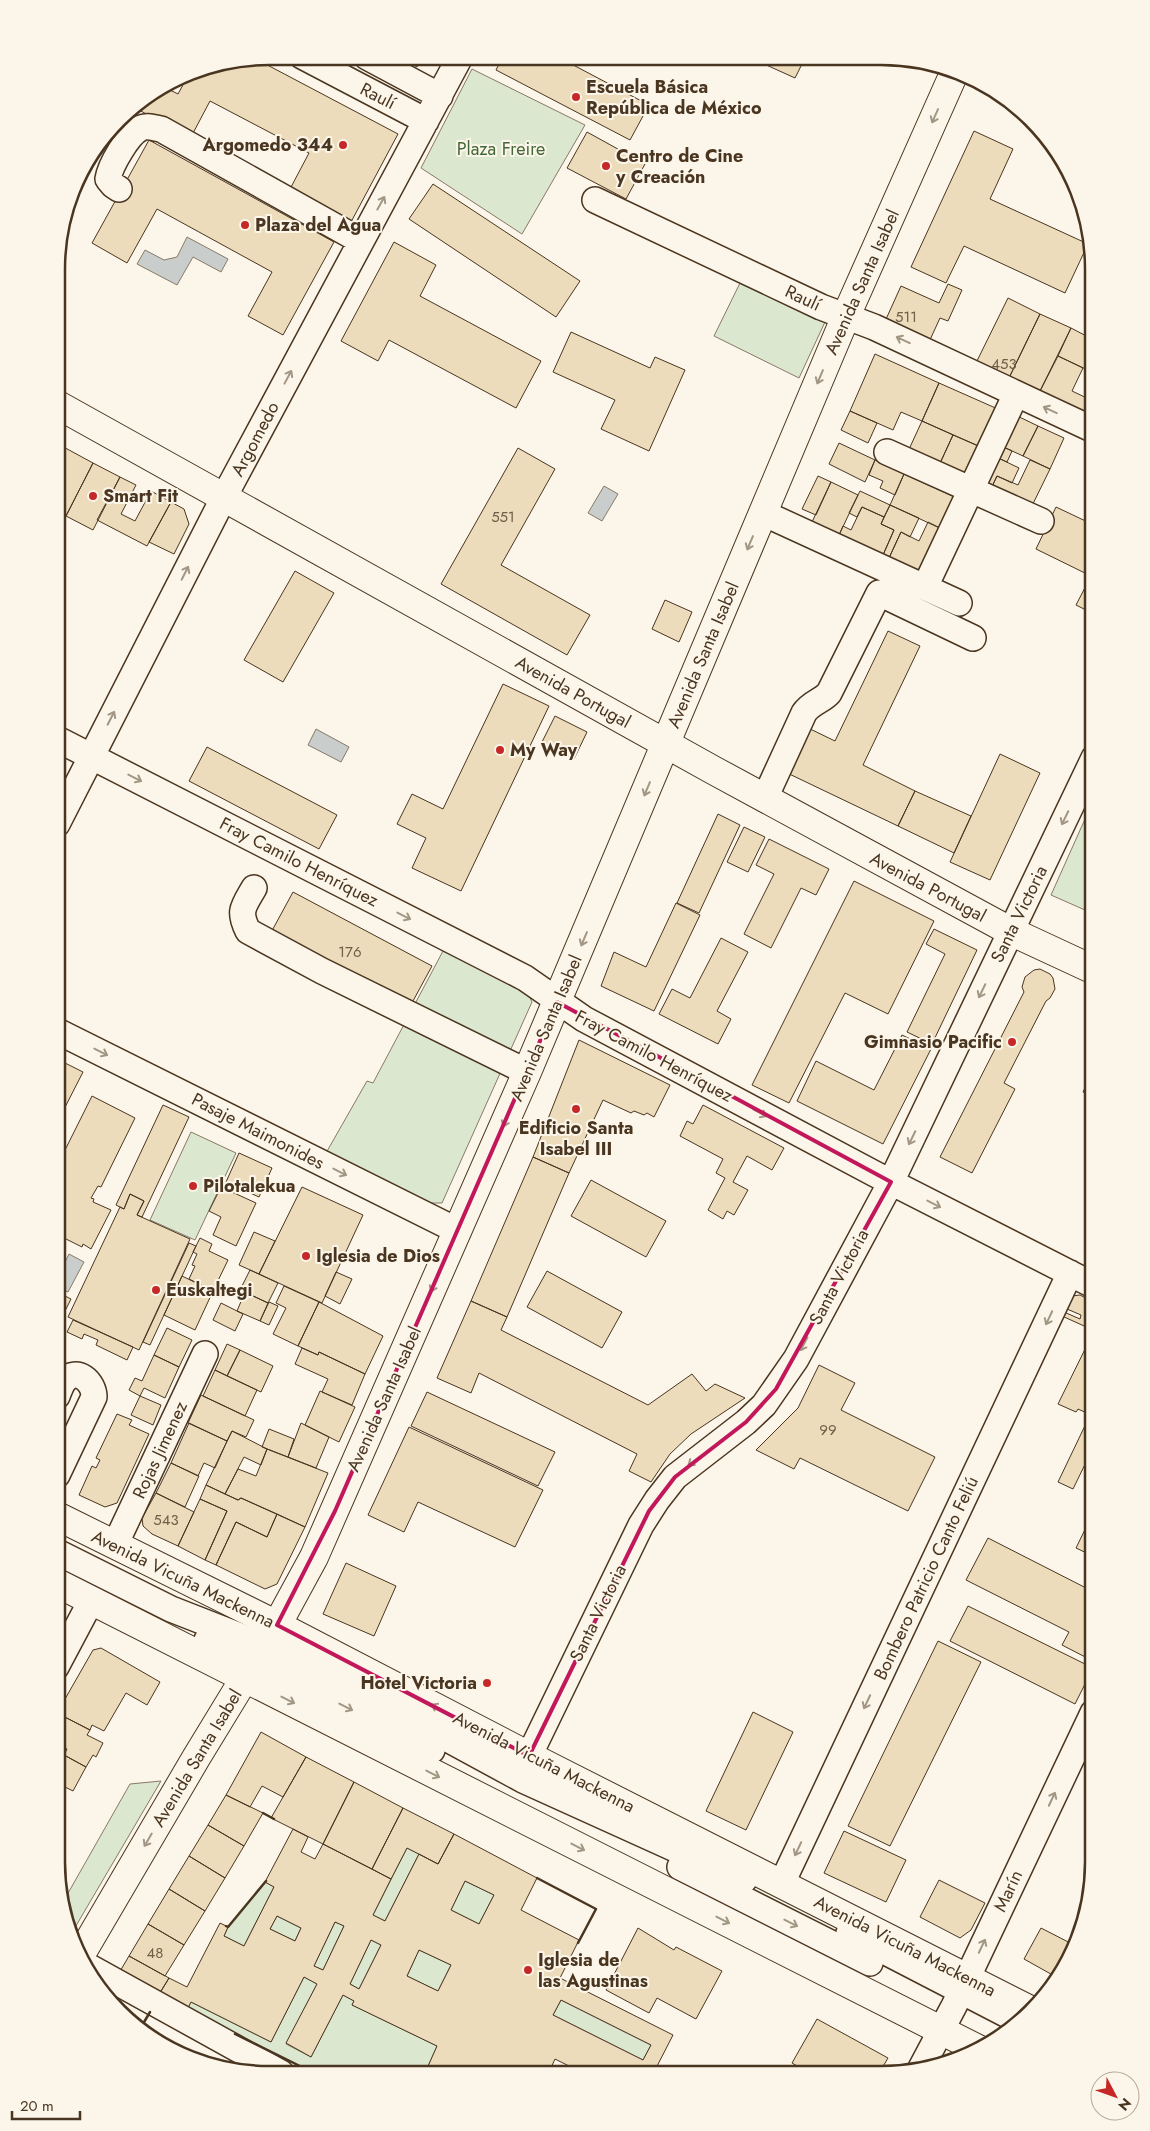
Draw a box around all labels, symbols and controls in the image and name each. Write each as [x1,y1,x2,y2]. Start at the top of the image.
place label: Escuela Básica República de México [586,74,762,121]
street label: Raulí [356,76,402,117]
marker: Escuela Básica República de México [570,91,582,103]
one-way arrow [930,108,940,123]
place label: Argomedo 344 [202,132,333,158]
park label: Plaza Freire [457,136,545,162]
marker: Argomedo 344 [337,139,349,151]
place label: Centro de Cine y Creación [615,143,743,190]
marker: Centro de Cine y Creación [600,160,612,172]
one-way arrow [377,196,387,211]
street label: Avenida Santa Isabel [818,205,906,359]
place label: Plaza del Agua [255,212,381,238]
marker: Plaza del Agua [239,219,251,231]
street label: Raulí [781,278,826,318]
house number: 511 [895,306,917,328]
one-way arrow [896,335,911,344]
house number: 453 [991,353,1017,375]
one-way arrow [815,369,824,384]
one-way arrow [283,370,293,385]
street label: Argomedo [224,397,286,481]
one-way arrow [1043,404,1058,414]
place label: Smart Fit [103,483,178,509]
marker: Smart Fit [87,490,99,502]
house number: 551 [491,506,515,528]
one-way arrow [745,535,755,550]
one-way arrow [181,566,190,581]
street label: Avenida Santa Isabel [660,578,746,732]
street label: Avenida Portugal [510,649,636,735]
one-way arrow [107,711,116,726]
place label: My Way [510,737,578,763]
marker: My Way [494,744,506,756]
one-way arrow [127,774,142,783]
one-way arrow [641,781,651,796]
one-way arrow [1060,810,1069,825]
street label: Fray Camilo Henríquez [215,811,384,914]
street label: Avenida Portugal [865,845,991,929]
street label: Santa Victoria [984,861,1054,967]
one-way arrow [396,912,411,921]
one-way arrow [578,931,588,946]
house number: 176 [338,941,362,963]
street label: Avenida Santa Isabel [503,951,589,1105]
one-way arrow [976,983,986,998]
street label: Fray Camilo Henríquez [571,1003,738,1109]
place label: Gimnasio Pacific [864,1029,1002,1055]
marker: Gimnasio Pacific [1006,1036,1018,1048]
one-way arrow [93,1048,108,1057]
street label: Pasaje Maimonides [187,1086,329,1176]
marker: Edificio Santa Isabel III [570,1103,582,1115]
one-way arrow [753,1108,767,1118]
one-way arrow [501,1112,511,1127]
place label: Edificio Santa Isabel III [519,1115,633,1162]
one-way arrow [906,1130,916,1145]
one-way arrow [332,1168,347,1177]
place label: Pilotalekua [203,1173,296,1199]
marker: Pilotalekua [187,1180,199,1192]
one-way arrow [926,1200,941,1209]
street label: Santa Victoria [803,1224,875,1330]
place label: Iglesia de Dios [316,1243,440,1269]
marker: Iglesia de Dios [300,1250,312,1262]
place label: Euskaltegi [166,1277,252,1303]
one-way arrow [429,1278,438,1293]
marker: Euskaltegi [150,1284,162,1296]
one-way arrow [1044,1310,1054,1325]
street label: Avenida Santa Isabel [340,1322,428,1476]
one-way arrow [799,1336,809,1351]
street label: Rojas Jimenez [126,1396,194,1503]
house number: 99 [819,1419,837,1441]
one-way arrow [687,1456,701,1466]
street label: Bombero Patricio Canto Feliú [867,1472,985,1684]
house number: 543 [153,1509,179,1531]
street label: Avenida Vicuña Mackenna [87,1523,279,1635]
street label: Santa Victoria [563,1560,633,1666]
place label: Hotel Victoria [360,1670,477,1696]
marker: Hotel Victoria [481,1677,493,1689]
street label: Avenida Santa Isabel [146,1684,248,1832]
one-way arrow [862,1694,872,1709]
one-way arrow [281,1695,296,1705]
one-way arrow [338,1703,353,1712]
one-way arrow [431,1703,446,1712]
street label: Avenida Vicuña Mackenna [449,1705,639,1819]
one-way arrow [426,1769,441,1779]
one-way arrow [1048,1792,1057,1807]
one-way arrow [142,1833,152,1847]
one-way arrow [793,1841,802,1856]
one-way arrow [571,1842,586,1852]
street label: Marín [987,1866,1029,1916]
street label: Avenida Vicuña Mackenna [810,1889,1000,2003]
one-way arrow [716,1915,731,1925]
one-way arrow [783,1919,798,1928]
one-way arrow [978,1939,987,1954]
house number: 48 [147,1942,163,1964]
place label: Iglesia de las Agustinas [538,1947,648,1994]
marker: Iglesia de las Agustinas [522,1964,534,1976]
north arrow [1090,2071,1140,2121]
scale bar [12,2088,80,2120]
text: N [1114,2094,1136,2115]
text: 20 m [20,2095,54,2117]

